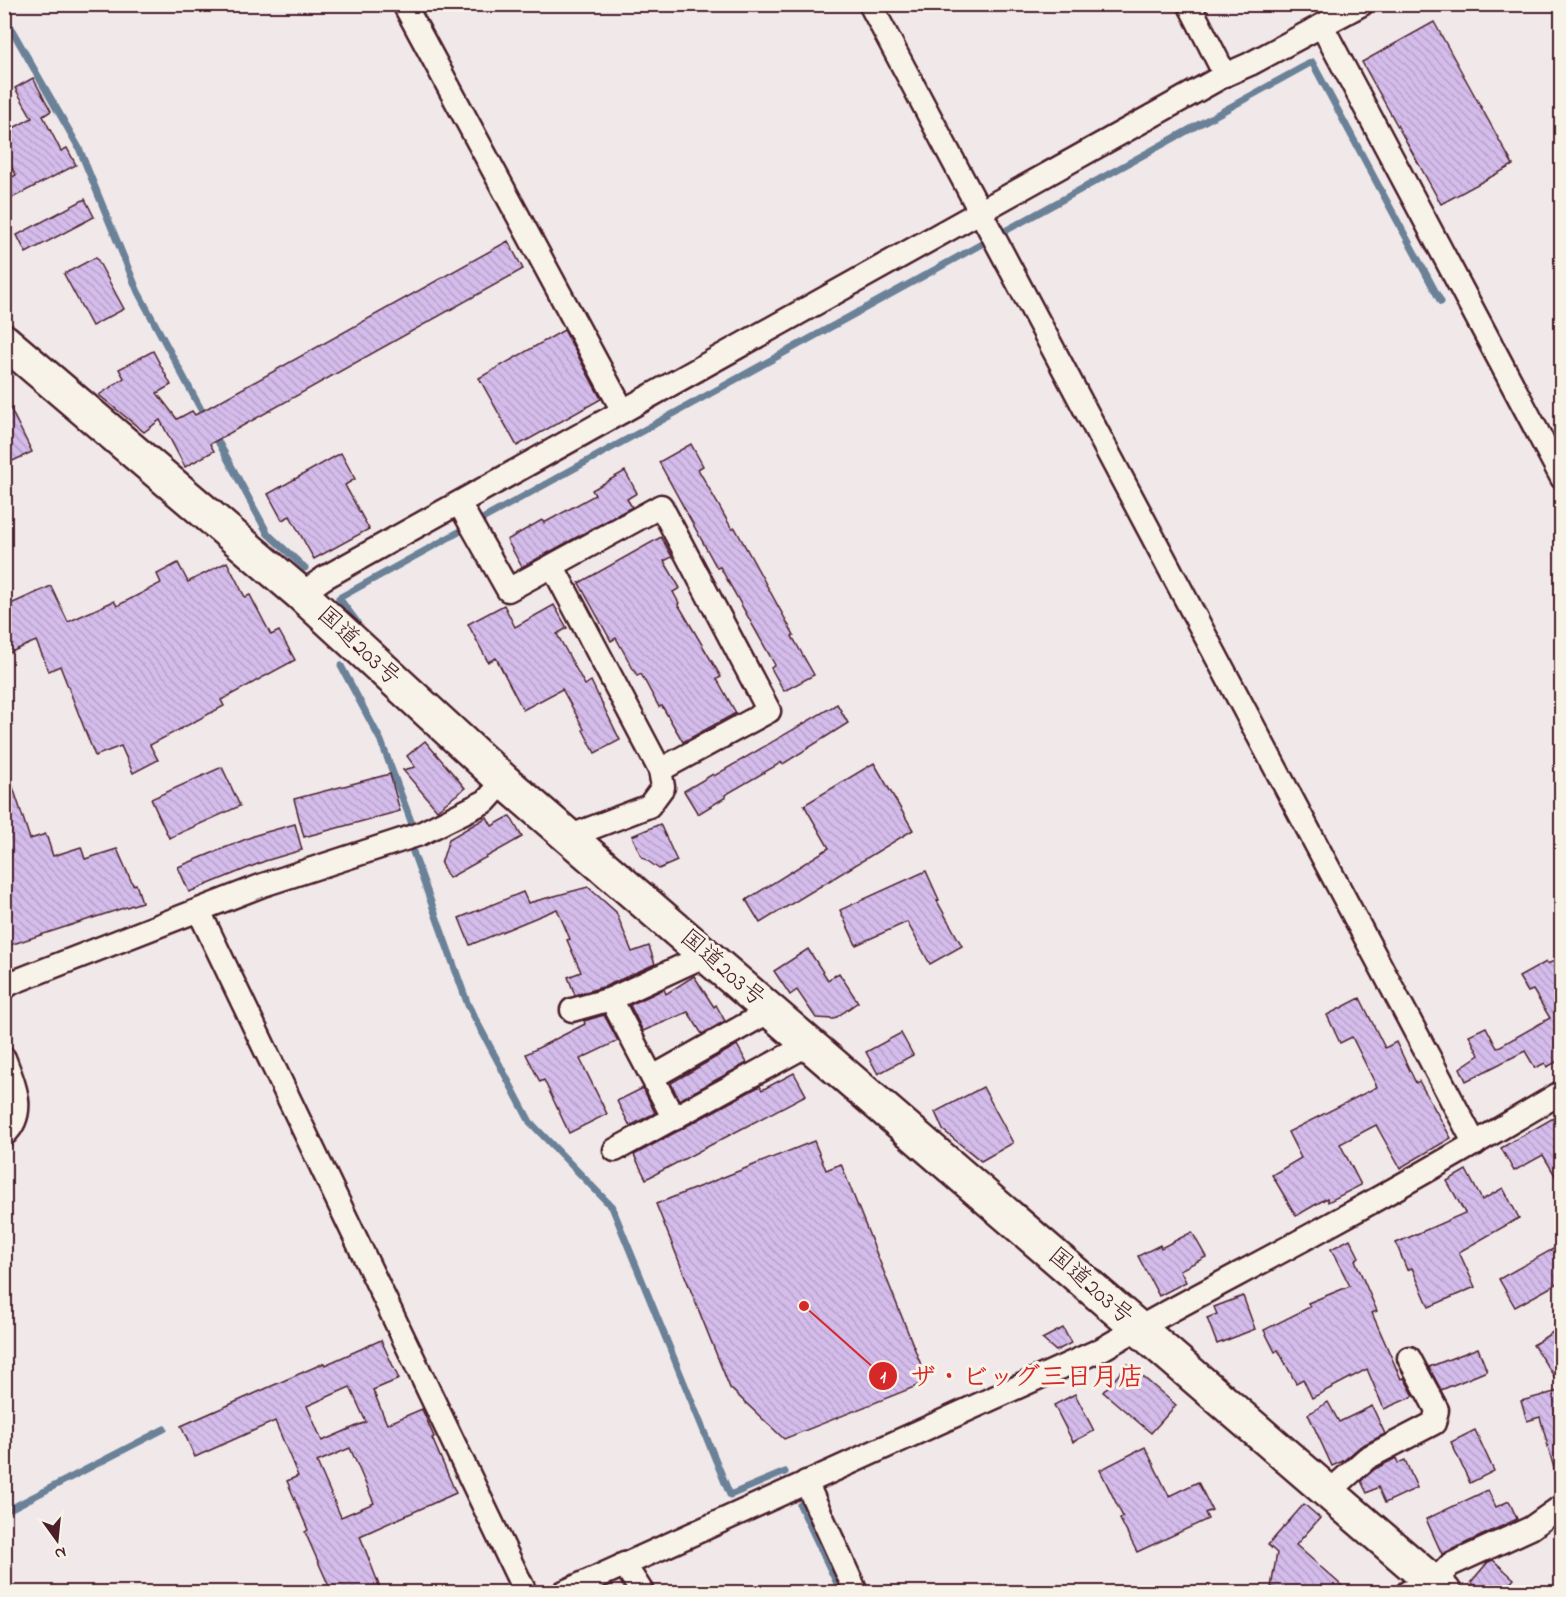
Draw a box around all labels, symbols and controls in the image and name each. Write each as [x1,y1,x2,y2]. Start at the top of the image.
street label: 国道203号 [308,599,408,695]
street label: 国道203号 [671,922,773,1016]
street label: 国道203号 [1039,1240,1141,1334]
callout: ザ・ビッグ三日月店 [868,1354,1156,1398]
text: ザ・ビッグ三日月店 [910,1360,1144,1398]
text: 1 [880,1365,886,1391]
north arrow [27,1510,87,1570]
text: N [52,1540,69,1566]

